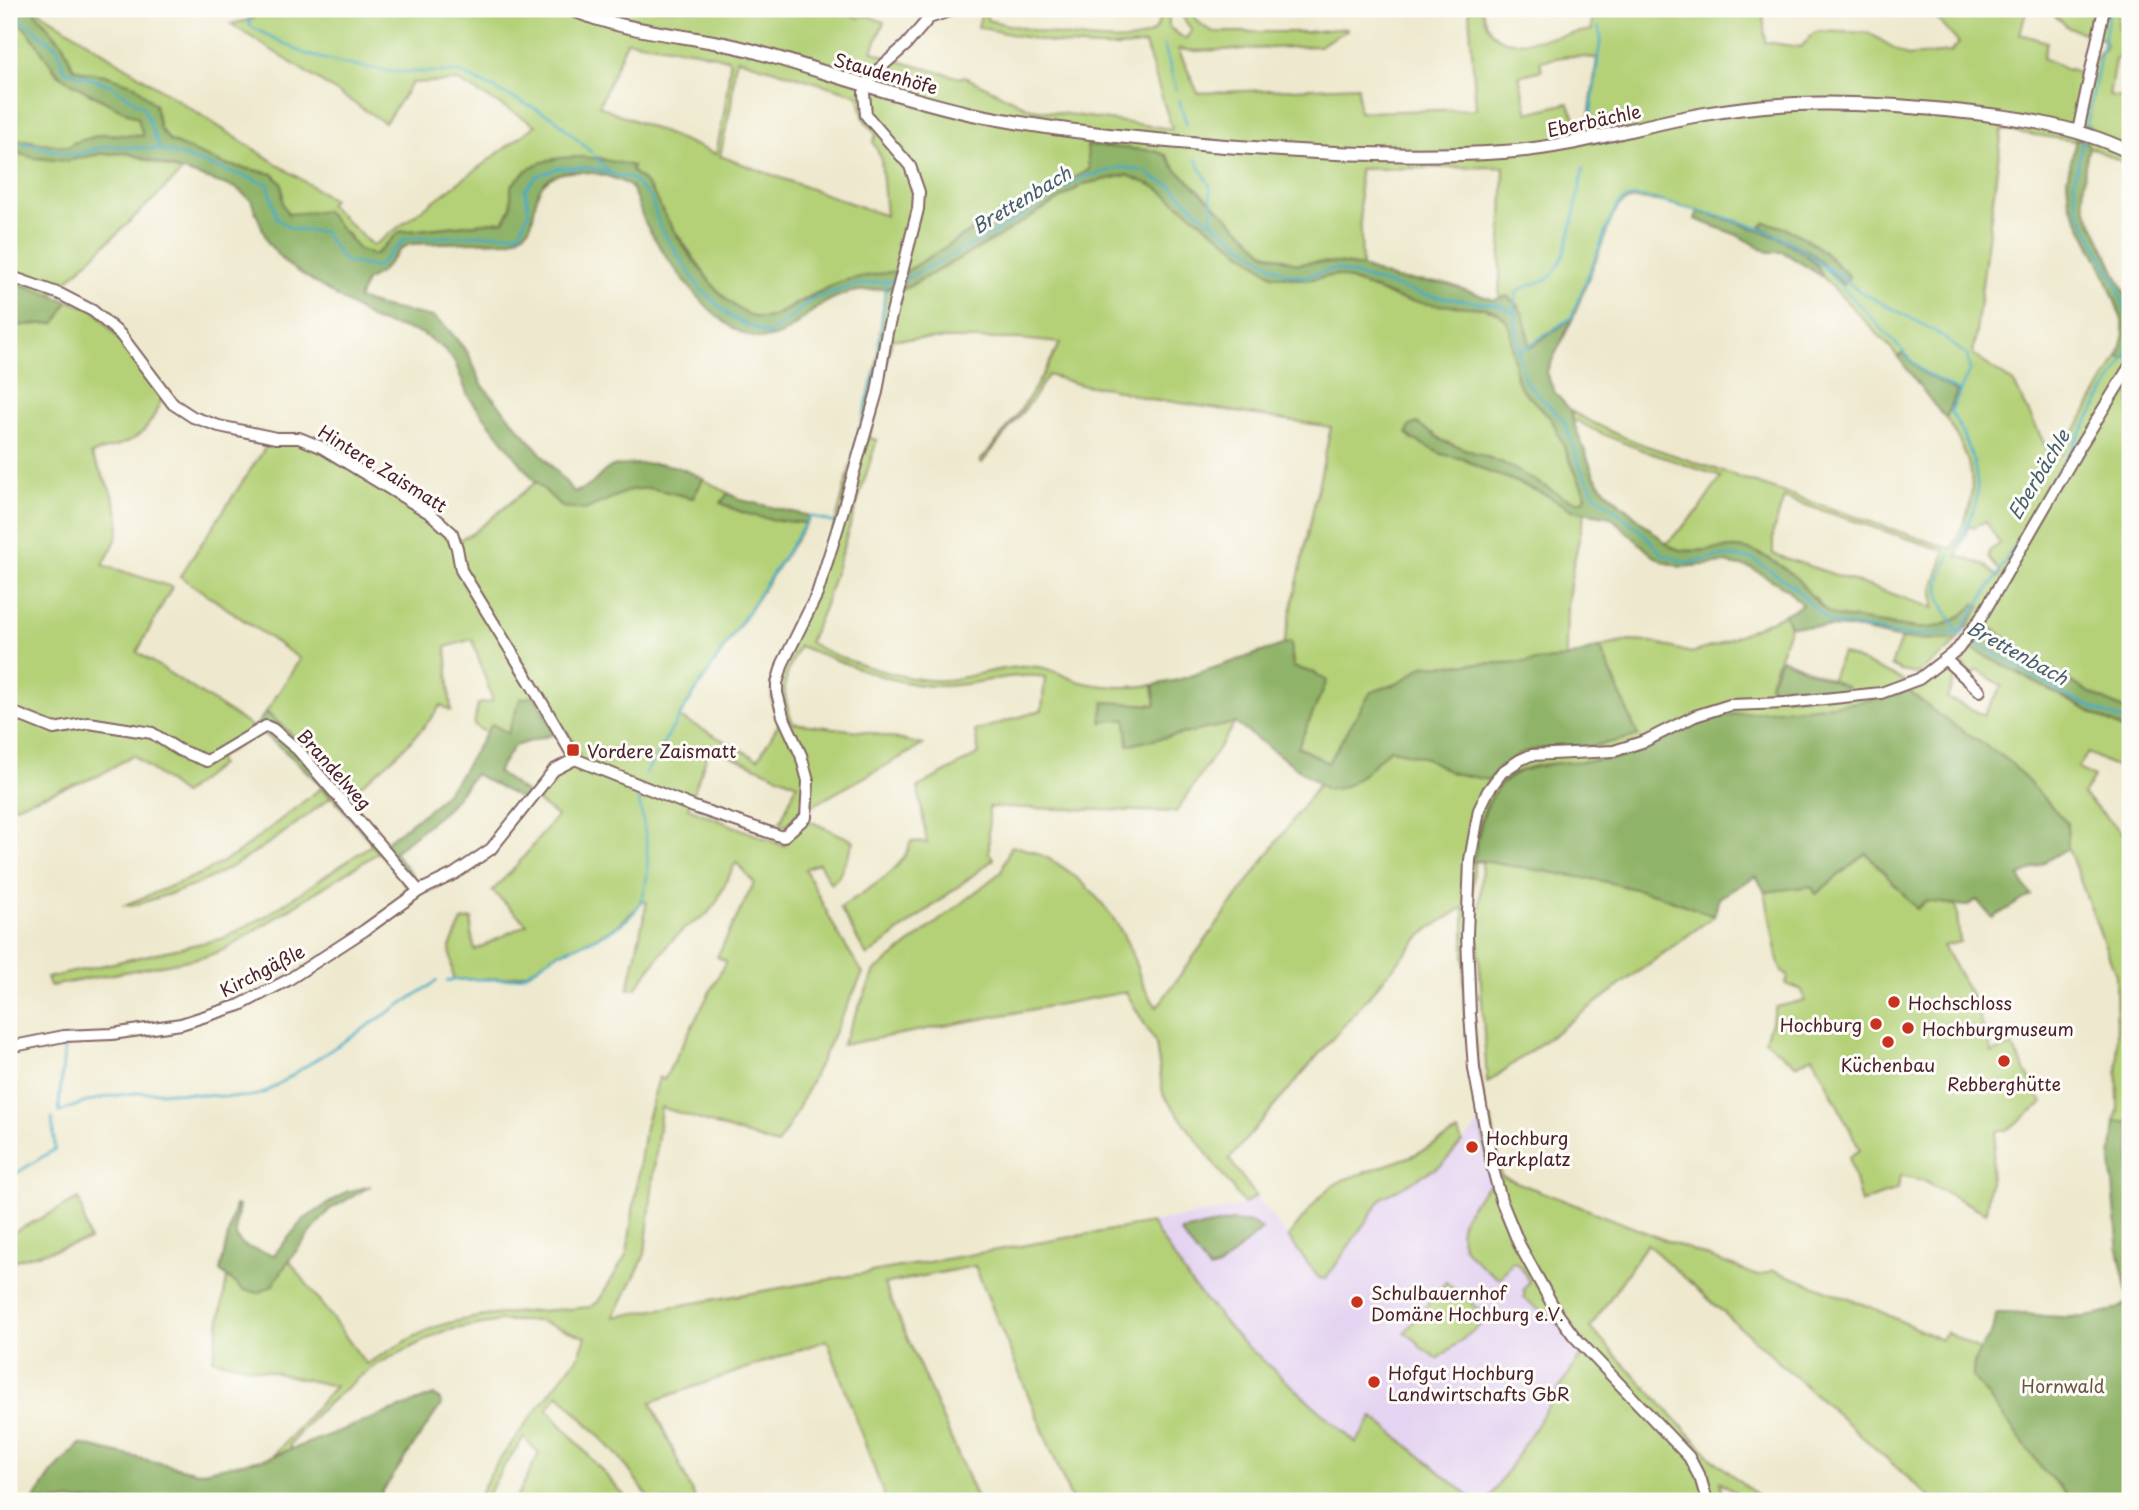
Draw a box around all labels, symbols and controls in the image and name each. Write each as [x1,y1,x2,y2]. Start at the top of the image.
street label: Staudenhöfe [831,45,941,101]
street label: Eberbächle [1544,97,1644,143]
water label: Brettenbach [966,158,1077,240]
street label: Hintere Zaismatt [313,417,453,519]
water label: Eberbächle [2000,423,2076,524]
water label: Brettenbach [1963,613,2074,692]
street label: Brandelweg [291,723,379,815]
place label: Vordere Zaismatt [587,737,736,764]
marker: Vordere Zaismatt [565,742,581,758]
street label: Kirchgäßle [215,937,309,1003]
place label: Hochschloss [1908,989,2012,1016]
marker: Hochschloss [1886,994,1902,1010]
place label: Hochburg [1780,1011,1862,1038]
place label: Hochburgmuseum [1922,1015,2074,1042]
marker: Hochburg [1868,1016,1884,1032]
marker: Hochburgmuseum [1900,1020,1916,1036]
marker: Küchenbau [1880,1034,1896,1050]
place label: Küchenbau [1841,1051,1935,1078]
marker: Rebberghütte [1996,1053,2012,1069]
place label: Rebberghütte [1947,1070,2061,1097]
place label: Hochburg Parkplatz [1486,1124,1571,1172]
marker: Hochburg Parkplatz [1464,1139,1480,1155]
place label: Schulbauernhof Domäne Hochburg e.V. [1371,1279,1564,1327]
marker: Schulbauernhof Domäne Hochburg e.V. [1349,1294,1365,1310]
place label: Hofgut Hochburg Landwirtschafts GbR [1388,1359,1570,1407]
park label: Hornwald [2021,1372,2105,1399]
marker: Hofgut Hochburg Landwirtschafts GbR [1366,1374,1382,1390]

